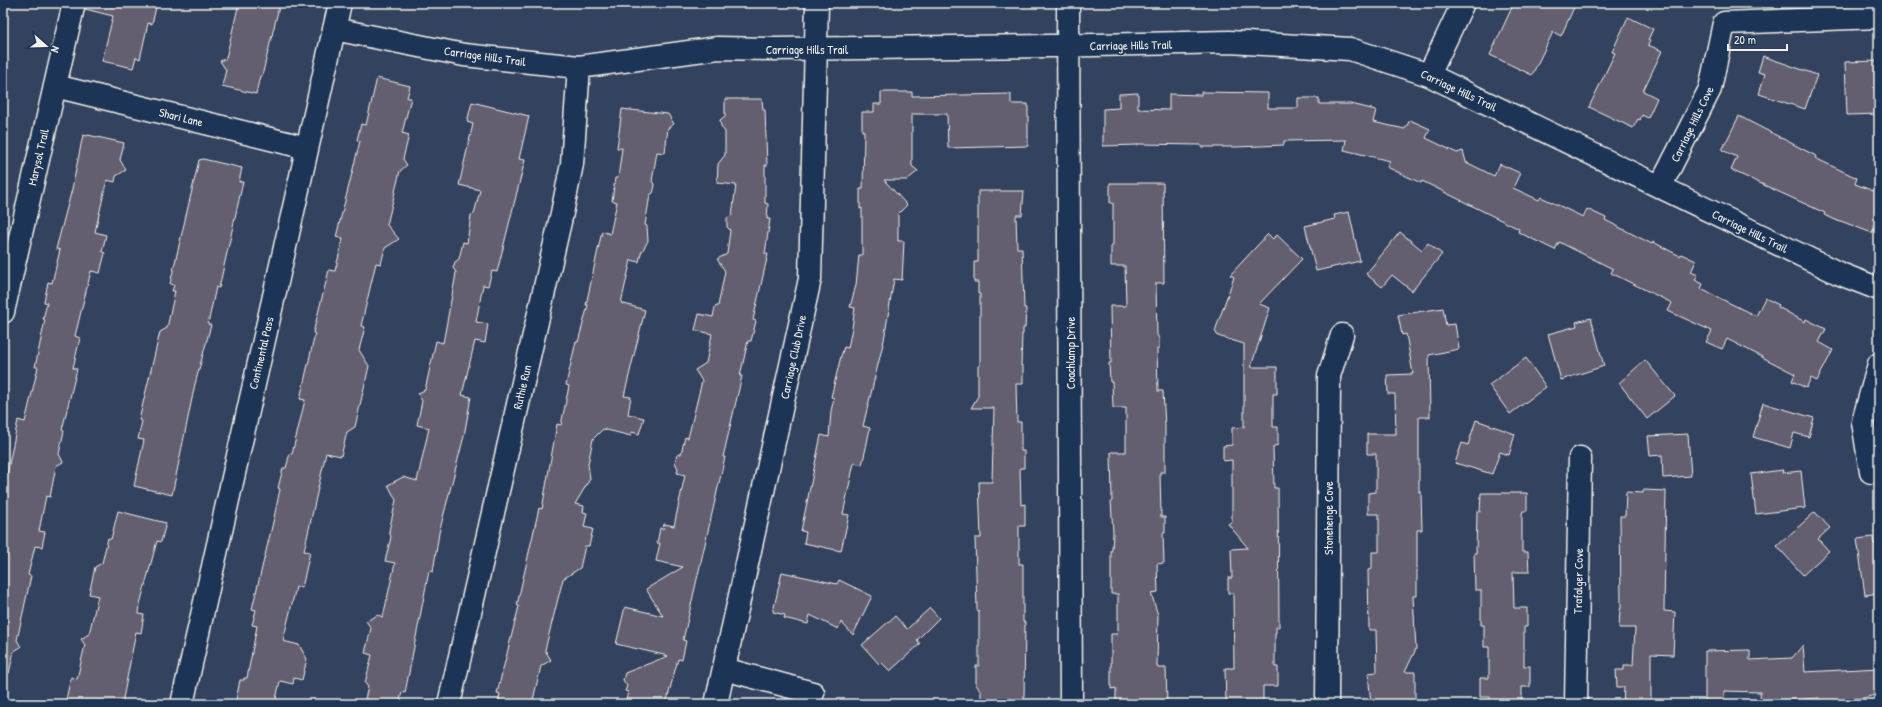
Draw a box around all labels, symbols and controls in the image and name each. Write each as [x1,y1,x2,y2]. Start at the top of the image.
north arrow [26,26,66,66]
scale bar [1728,26,1787,52]
text: 20 m [1734,31,1756,48]
street label: Carriage Hills Trail [1090,36,1173,54]
street label: Carriage Hills Trail [766,41,849,58]
street label: Carriage Hills Trail [443,42,528,70]
text: N [48,44,63,55]
street label: Carriage Hills Trail [1418,65,1501,115]
street label: Carriage Hills Cove [1666,83,1718,165]
street label: Shari Lane [157,103,205,131]
street label: Marysol Trail [23,126,53,187]
street label: Carriage Hills Trail [1709,205,1792,257]
street label: Carriage Club Drive [776,313,810,401]
street label: Continental Pass [244,315,278,391]
street label: Coachlamp Drive [1062,317,1079,389]
street label: Ruthie Run [509,363,535,411]
street label: Stonehenge Cove [1320,481,1337,555]
street label: Trafalger Cove [1569,548,1587,614]

